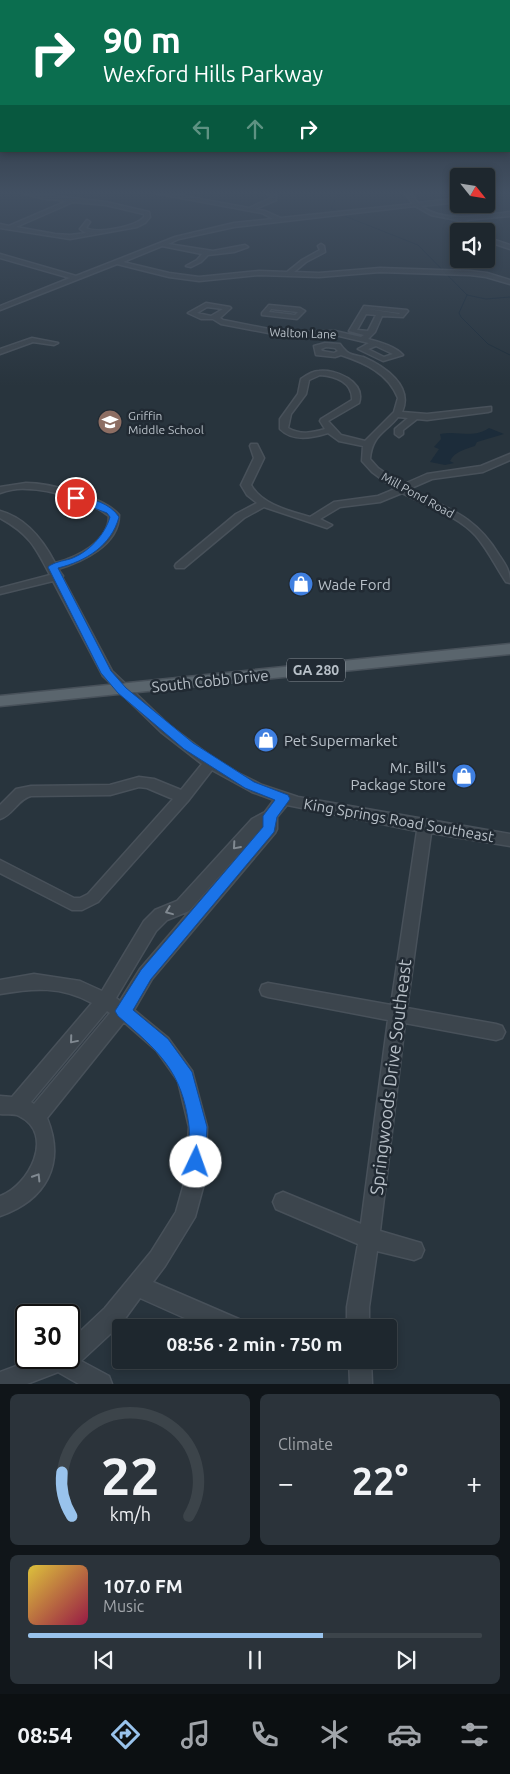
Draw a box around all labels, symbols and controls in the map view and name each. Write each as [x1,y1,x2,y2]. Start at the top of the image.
icon: right [20,20,85,85]
text: 90 m [103,20,181,60]
text: Wexford Hills Parkway [103,61,323,86]
icon: left [188,115,216,143]
icon: ahead [241,115,269,143]
icon: right [294,115,322,143]
north arrow [450,168,495,212]
map controls [450,168,495,268]
button: sound [450,223,495,268]
street label: Walton Lane [269,325,337,341]
school or university icon: Griffin Middle School [97,409,123,435]
place label: Griffin Middle School [128,409,204,436]
street label: Mill Pond Road [380,470,456,520]
pin [55,477,97,519]
icon: arrive [62,484,90,512]
shop icon: Wade Ford [288,571,314,597]
place label: Wade Ford [318,576,391,593]
road number: GA 280 [287,658,345,682]
street label: South Cobb Drive [151,666,269,696]
shop icon: Pet Supermarket [253,727,279,753]
place label: Pet Supermarket [284,732,397,749]
place label: Mr. Bill's Package Store [350,759,446,793]
shop icon: Mr. Bill's Package Store [451,763,477,789]
street label: King Springs Road Southeast [303,795,496,845]
one-way arrow [233,841,242,850]
one-way arrow [165,905,174,916]
street label: Springwoods Drive Southeast [366,958,414,1196]
one-way arrow [69,1034,78,1043]
position arrow [169,1135,221,1187]
one-way arrow [30,1173,40,1182]
speed limit sign: 30 [15,1304,80,1369]
text: 08:56 · 2 min · 750 m [167,1333,342,1355]
text: Climate [278,1435,333,1453]
text: 22 [101,1447,159,1505]
text: 22° [352,1460,408,1502]
text: − [278,1467,294,1498]
text: + [466,1467,482,1498]
text: km/h [109,1504,151,1524]
text: 107.0 FM [103,1575,183,1597]
text: Music [103,1597,144,1615]
icon: previous [90,1646,118,1674]
icon: pause [241,1646,269,1674]
icon: next [392,1646,420,1674]
icon: directions [108,1717,143,1752]
icon: music [178,1717,213,1752]
icon: phone [247,1717,282,1752]
icon: climate [317,1717,352,1752]
icon: car [387,1717,422,1752]
icon: filters [457,1717,492,1752]
text: 08:54 [17,1722,73,1747]

